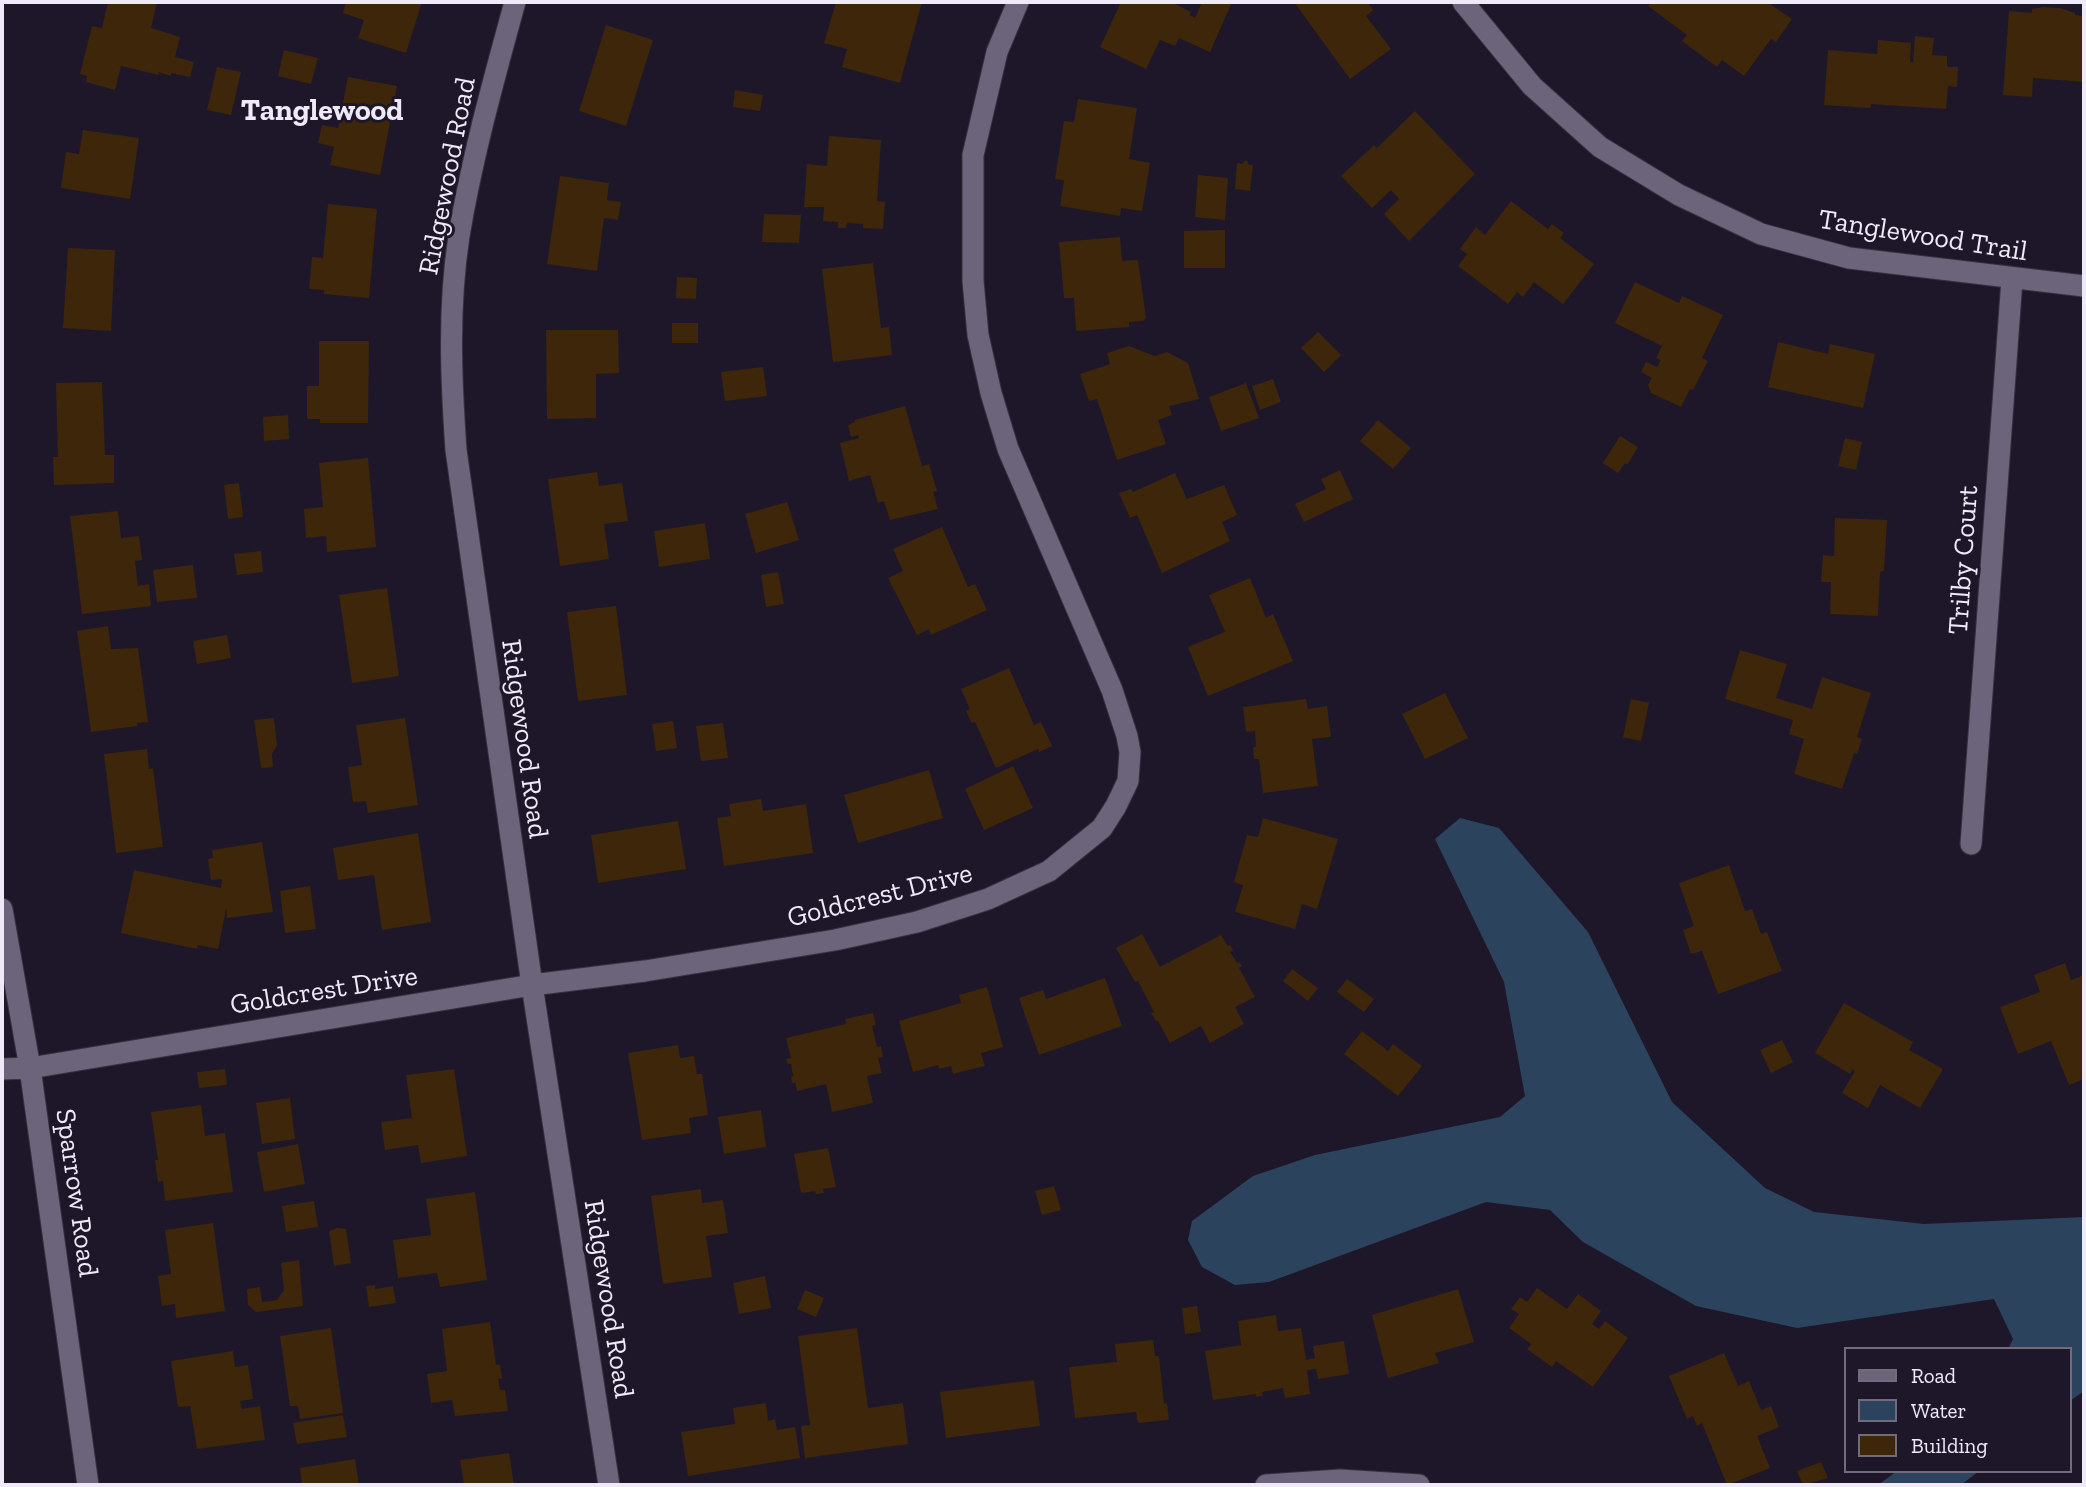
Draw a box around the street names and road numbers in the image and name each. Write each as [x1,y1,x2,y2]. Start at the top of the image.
street label: Ridgewood Road [412,74,484,278]
street label: Tanglewood Trail [1816,203,2030,269]
street label: Trilby Court [1942,484,1986,636]
street label: Ridgewood Road [493,637,555,841]
street label: Goldcrest Drive [784,857,976,935]
street label: Goldcrest Drive [228,960,420,1022]
street label: Sparrow Road [48,1107,104,1279]
street label: Ridgewood Road [576,1197,640,1401]

